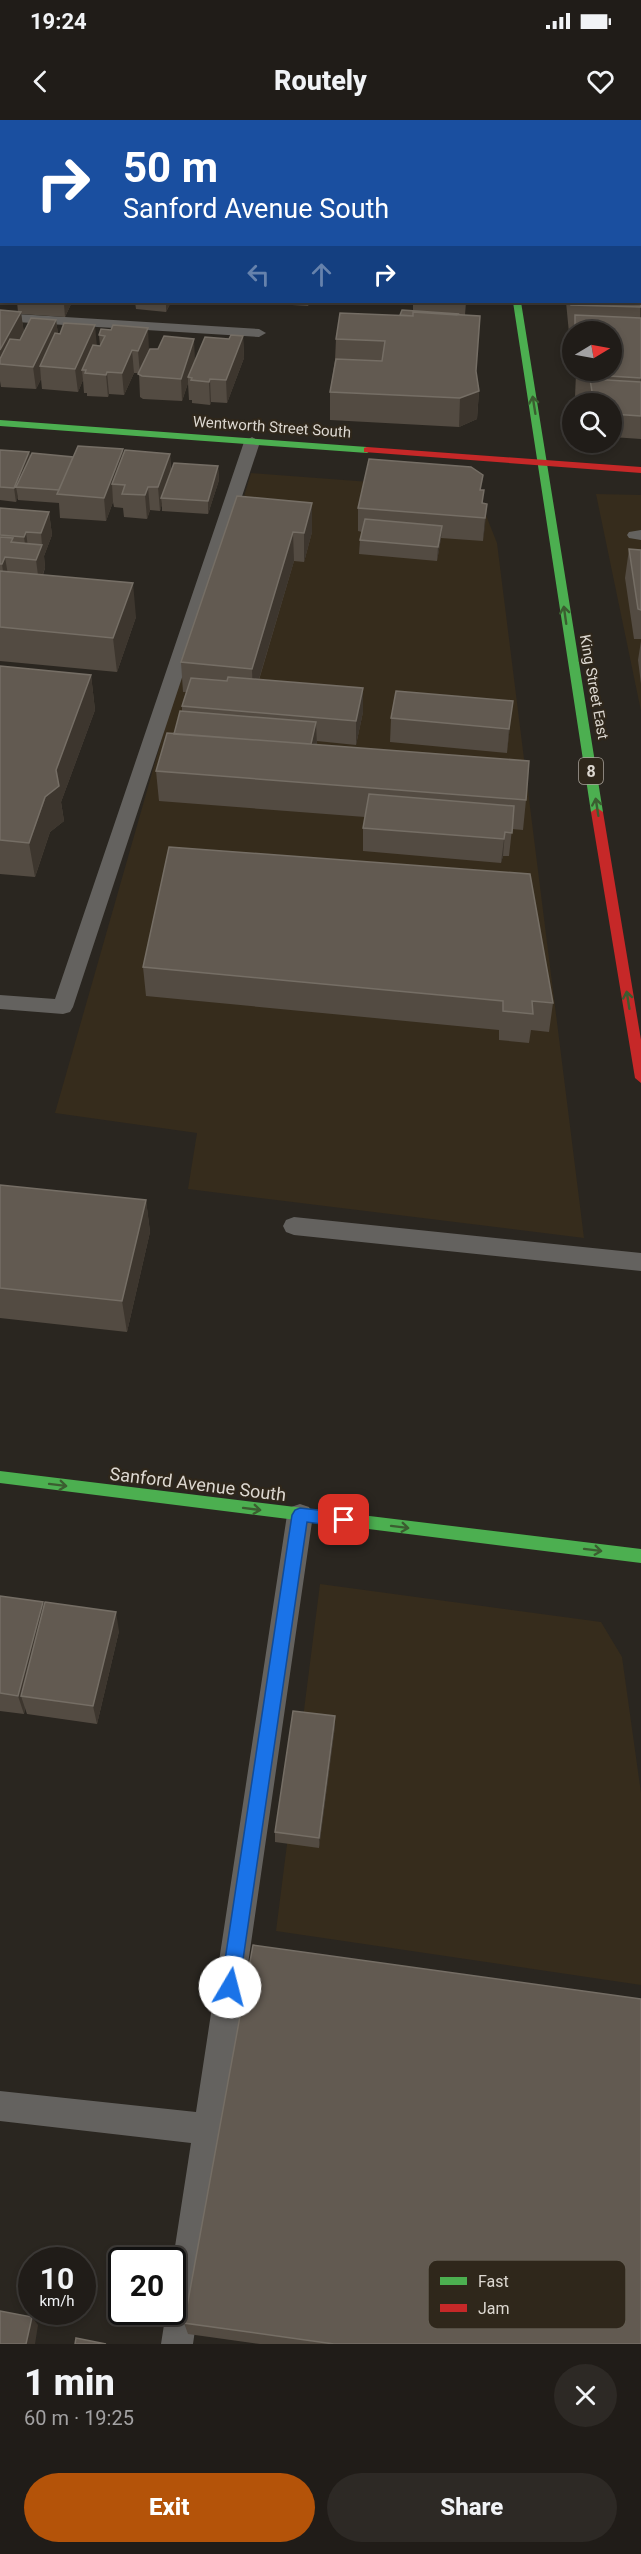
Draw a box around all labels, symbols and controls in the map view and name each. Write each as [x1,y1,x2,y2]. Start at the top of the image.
text: 19:24 [30,9,87,34]
icon: back [24,65,57,98]
text: Routely [274,65,367,97]
icon: heart [584,65,617,98]
text: 50 m [123,143,218,192]
icon: right [24,144,102,222]
text: Sanford Avenue South [123,193,389,225]
icon: left [242,258,275,291]
icon: ahead [305,258,338,291]
icon: right [368,258,401,291]
north arrow [562,321,622,381]
map controls [562,321,622,453]
button: search [562,393,622,453]
one-way arrow [528,396,539,416]
street label: Wentworth Street South [192,412,352,442]
one-way arrow [560,606,571,625]
street label: King Street East [576,633,612,741]
road number: 8 [579,758,603,784]
one-way arrow [591,798,602,818]
one-way arrow [622,990,633,1010]
street label: Sanford Avenue South [109,1463,287,1505]
one-way arrow [48,1480,67,1491]
pin [318,1494,369,1545]
icon: arrive [327,1503,360,1536]
one-way arrow [241,1504,261,1515]
one-way arrow [389,1522,409,1533]
one-way arrow [583,1545,603,1556]
position arrow [198,1955,262,2019]
speed limit sign: 20 [108,2247,186,2325]
legend [428,2260,626,2329]
text: 10 [40,2261,74,2296]
text: Fast [478,2272,509,2291]
text: km/h [39,2292,75,2310]
text: Jam [478,2299,510,2318]
text: 1 min [24,2362,115,2404]
button: close [554,2364,617,2427]
text: 60 m · 19:25 [24,2406,134,2430]
button: Exit [24,2473,315,2542]
button: Share [327,2473,617,2542]

